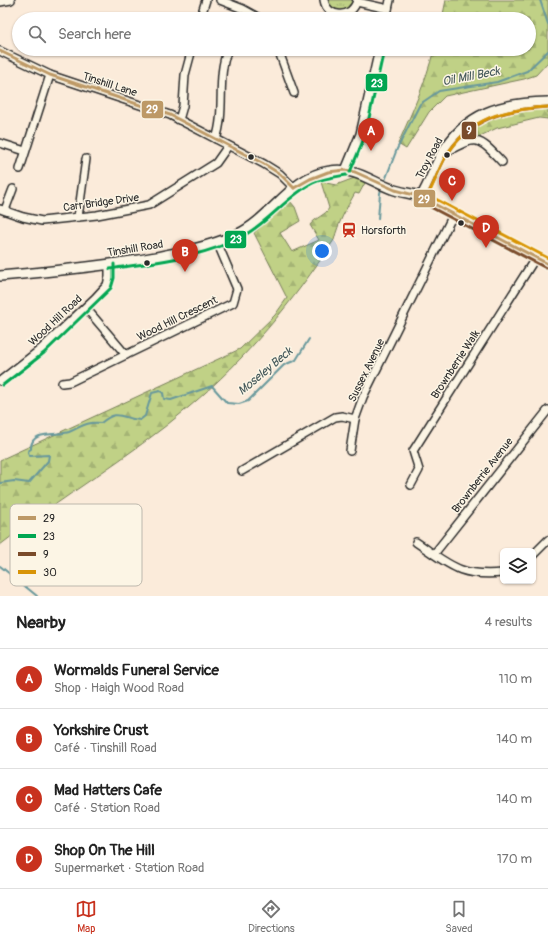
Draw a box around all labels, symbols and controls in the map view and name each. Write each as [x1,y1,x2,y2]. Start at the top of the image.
search box [12,12,536,56]
icon: search [26,23,48,45]
text: Search here [58,25,131,44]
water label: Oil Mill Beck [441,63,502,89]
street label: Tinshill Lane [81,70,139,100]
line badge: 23 [365,73,388,92]
text: 23 [371,77,383,90]
line badge: 29 [141,100,164,119]
text: 29 [146,103,158,116]
pin: A [358,118,384,151]
line badge: 9 [461,121,477,140]
text: 9 [466,124,472,137]
street label: Troy Road [413,135,446,181]
unlabelled marker [442,150,452,160]
unlabelled marker [246,152,256,162]
pin: C [439,168,465,201]
line badge: 29 [413,189,436,208]
street label: Carr Bridge Drive [62,191,140,214]
text: 29 [418,193,430,206]
pin: D [473,215,499,248]
unlabelled marker [456,218,466,228]
station icon: Horsforth [340,221,358,239]
place label: Horsforth [361,224,406,237]
line badge: 23 [224,230,247,249]
text: 23 [230,233,242,246]
street label: Tinshill Road [106,238,164,259]
pin: B [172,239,198,272]
your location [312,241,332,261]
unlabelled marker [142,258,152,268]
street label: Wood Hill Road [26,292,85,348]
street label: Wood Hill Crescent [135,293,220,344]
street label: Brownberrie Walk [428,327,483,401]
street label: Sussex Avenue [346,336,388,404]
water label: Moseley Beck [235,344,296,399]
street label: Brownberrie Avenue [449,435,516,515]
legend [10,504,142,586]
text: 29 [43,512,55,525]
text: 23 [43,530,55,543]
text: 9 [43,548,49,561]
map controls [500,548,536,584]
button: layers [500,548,536,584]
text: 30 [43,566,57,579]
text: Nearby [16,612,65,633]
text: 4 results [485,614,532,630]
text: Wormalds Funeral Service [54,661,219,680]
text: A [25,671,33,687]
text: 110 m [499,671,532,687]
text: Shop · Haigh Wood Road [54,680,184,696]
text: Yorkshire Crust [54,721,148,740]
text: B [25,731,33,747]
text: 140 m [496,731,532,747]
text: Café · Tinshill Road [54,740,157,756]
text: Mad Hatters Cafe [54,781,162,800]
text: C [25,791,33,807]
text: 140 m [496,791,532,807]
text: Café · Station Road [54,800,160,816]
text: Shop On The Hill [54,841,155,860]
text: D [25,851,33,867]
text: 170 m [497,851,532,867]
text: Supermarket · Station Road [54,860,204,876]
tab: Map [75,898,97,935]
tab: Directions [248,898,295,935]
tab: Saved [445,898,473,935]

